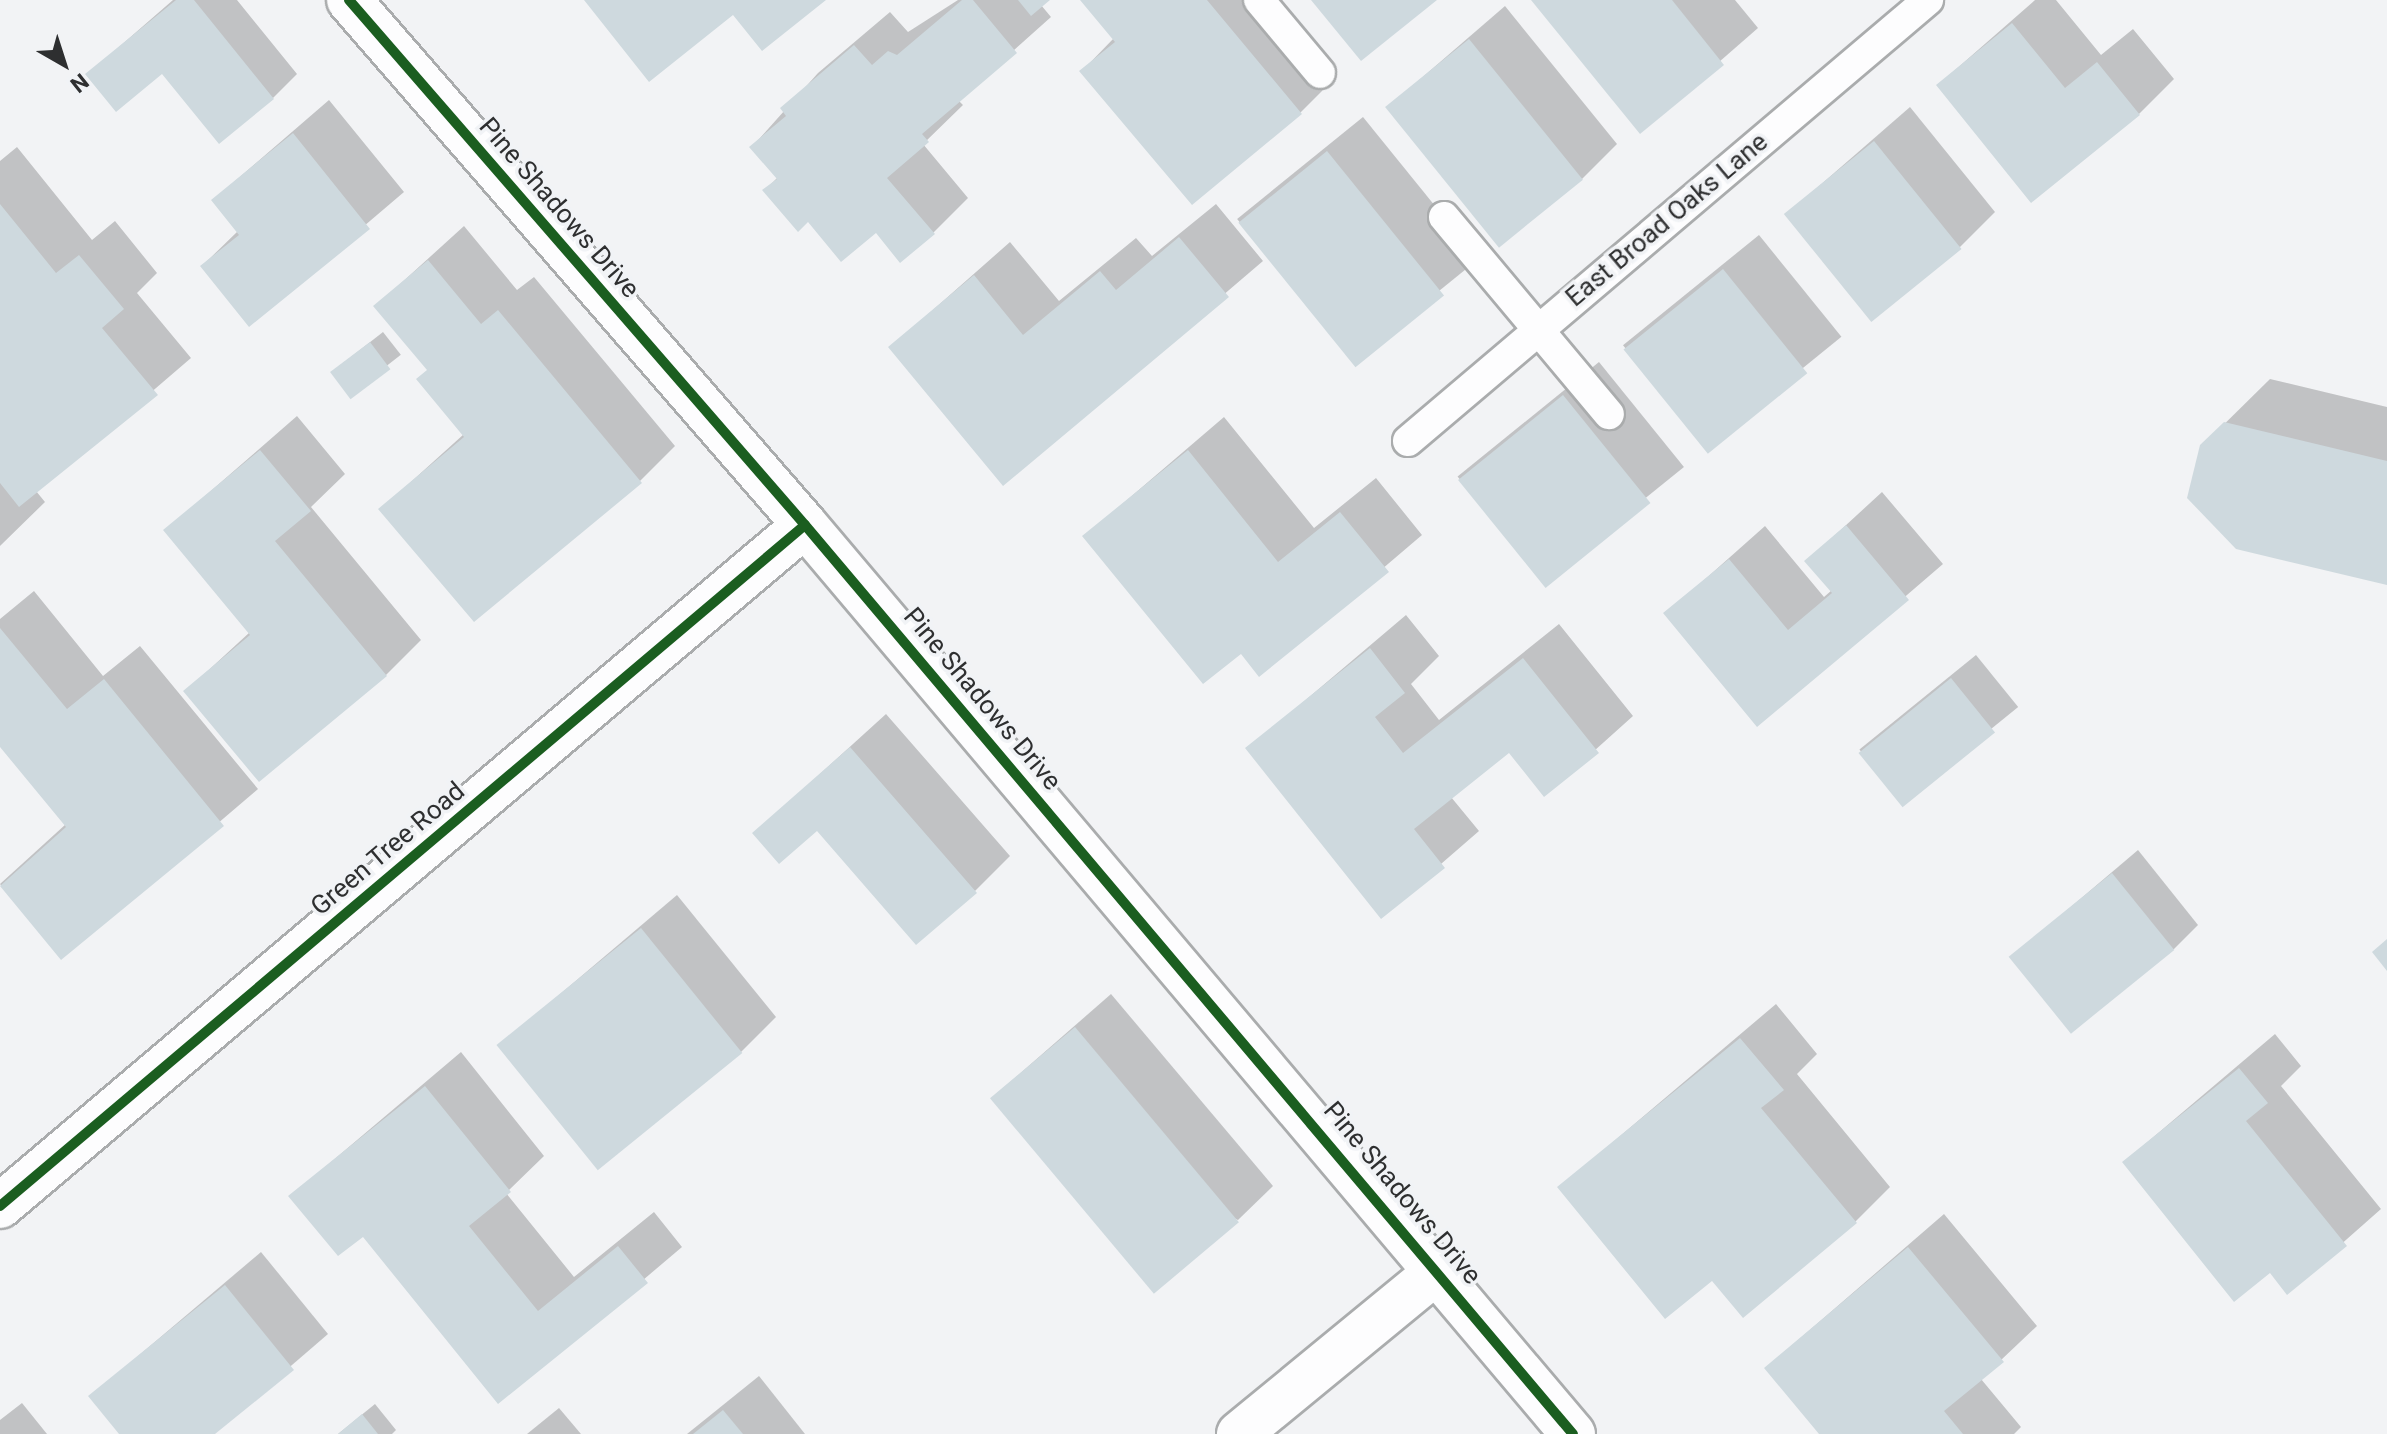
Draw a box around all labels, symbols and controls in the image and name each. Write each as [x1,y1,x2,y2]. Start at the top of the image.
north arrow [24,24,104,104]
text: N [66,68,93,98]
street label: Pine Shadows Drive [472,112,646,304]
street label: East Broad Oaks Lane [1560,127,1774,313]
street label: Pine Shadows Drive [897,601,1067,797]
street label: Green Tree Road [305,776,471,922]
street label: Pine Shadows Drive [1317,1095,1487,1291]

